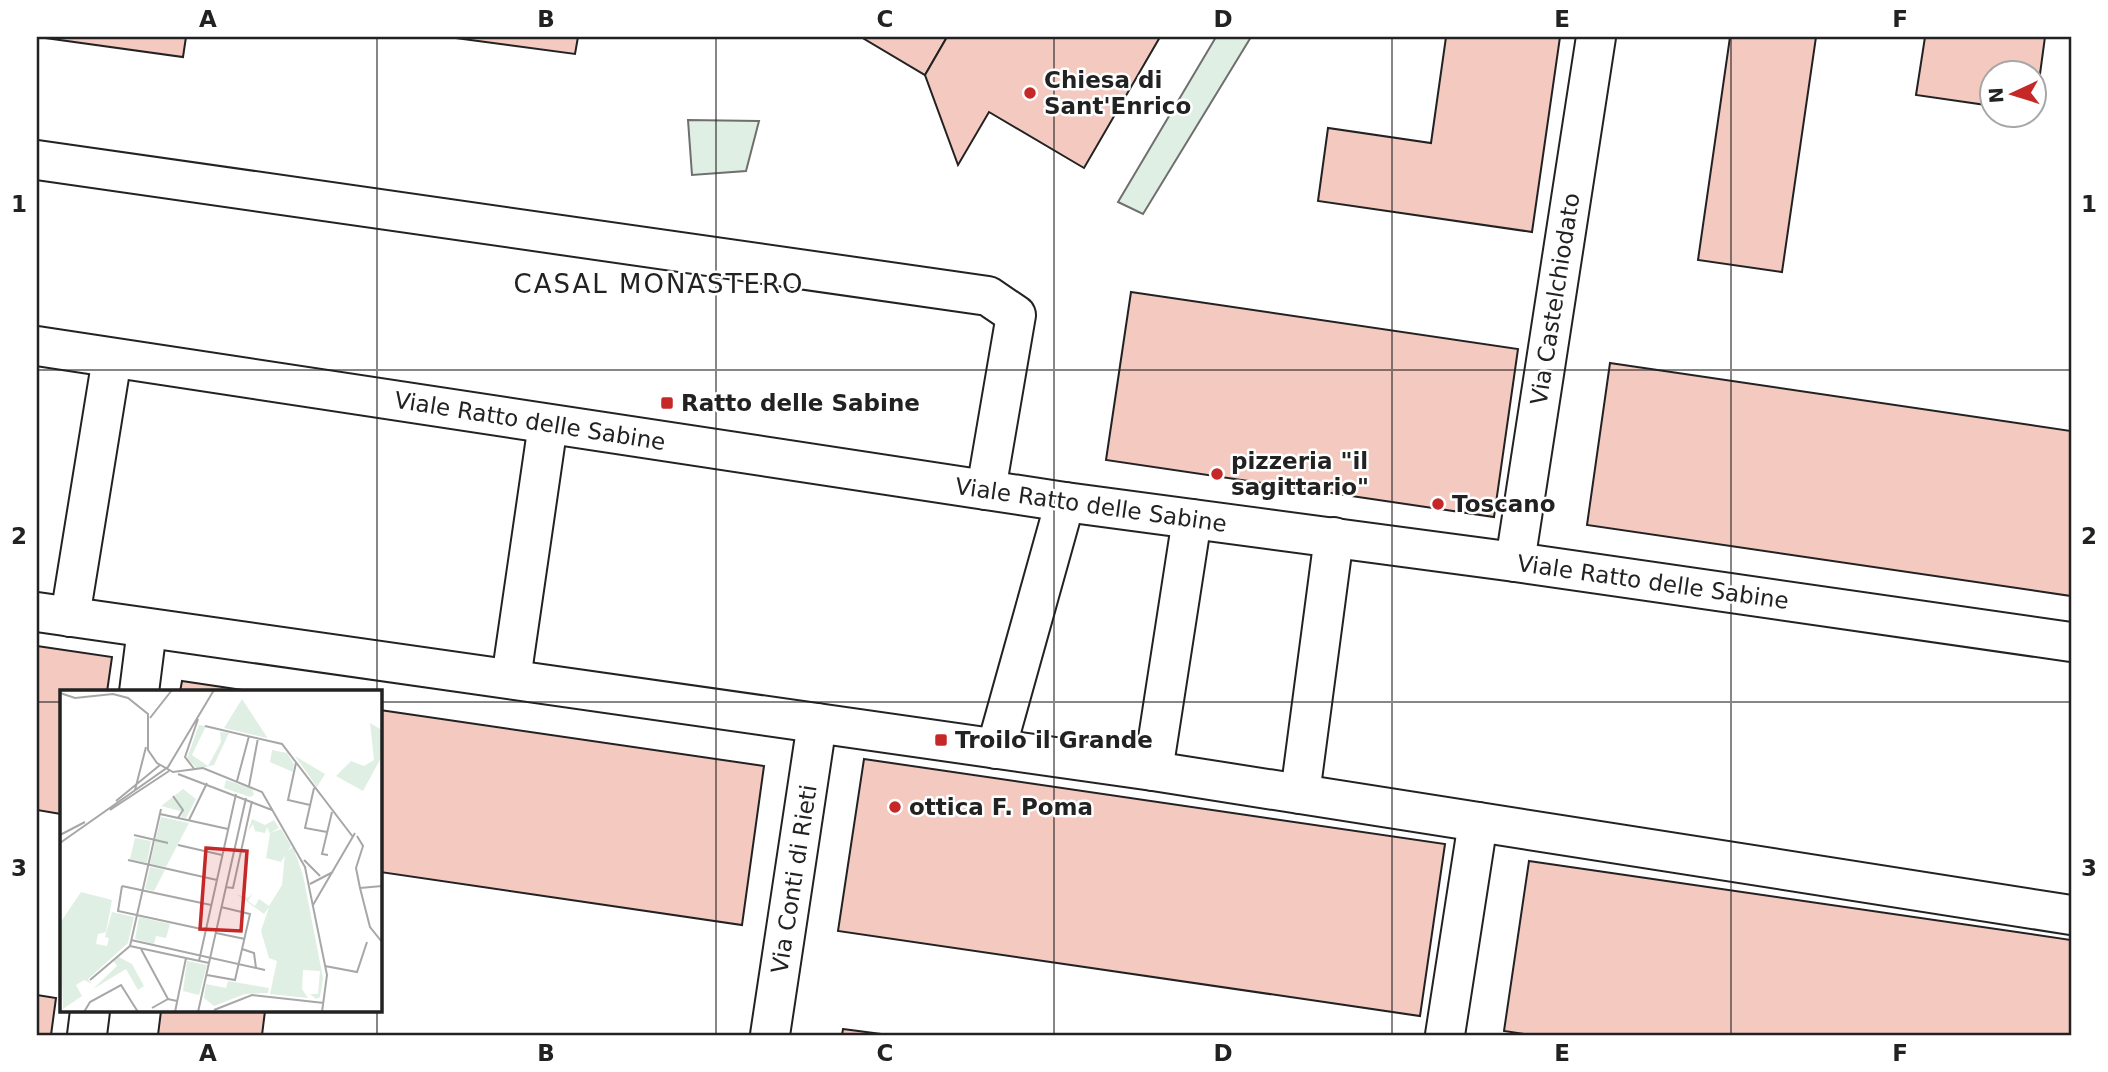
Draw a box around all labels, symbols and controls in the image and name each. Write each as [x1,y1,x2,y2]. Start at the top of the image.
text: A [199,6,217,32]
text: B [537,6,555,32]
text: C [877,6,893,32]
text: D [1213,6,1233,32]
text: E [1554,6,1570,32]
text: F [1892,6,1908,32]
north arrow [1979,60,2048,130]
place label: Chiesa di Sant'Enrico [1044,67,1191,119]
marker: Chiesa di Sant'Enrico [1022,85,1038,101]
text: N [1985,86,2008,104]
text: 1 [11,191,27,217]
street label: Via Castelchiodato [1525,191,1585,407]
text: 1 [2081,191,2097,217]
district label: CASAL MONASTERO [514,269,804,299]
street label: Viale Ratto delle Sabine [393,387,667,455]
place label: Ratto delle Sabine [681,390,920,416]
marker: Ratto delle Sabine [659,395,675,411]
place label: pizzeria "il sagittario" [1231,448,1369,500]
marker: pizzeria "il sagittario" [1209,466,1225,482]
street label: Viale Ratto delle Sabine [954,473,1228,537]
place label: Toscano [1452,491,1555,517]
marker: Toscano [1430,496,1446,512]
text: 2 [11,523,27,549]
text: 2 [2081,523,2097,549]
street label: Viale Ratto delle Sabine [1516,550,1790,614]
inset map [60,690,382,1012]
place label: Troilo il Grande [955,727,1153,753]
marker: Troilo il Grande [933,732,949,748]
street label: Via Conti di Rieti [766,783,822,975]
place label: ottica F. Poma [909,794,1093,820]
marker: ottica F. Poma [887,799,903,815]
text: 3 [11,855,27,881]
text: 3 [2081,855,2097,881]
text: A [199,1040,217,1066]
text: B [537,1040,555,1066]
text: C [877,1040,893,1066]
text: D [1213,1040,1233,1066]
text: E [1554,1040,1570,1066]
text: F [1892,1040,1908,1066]

